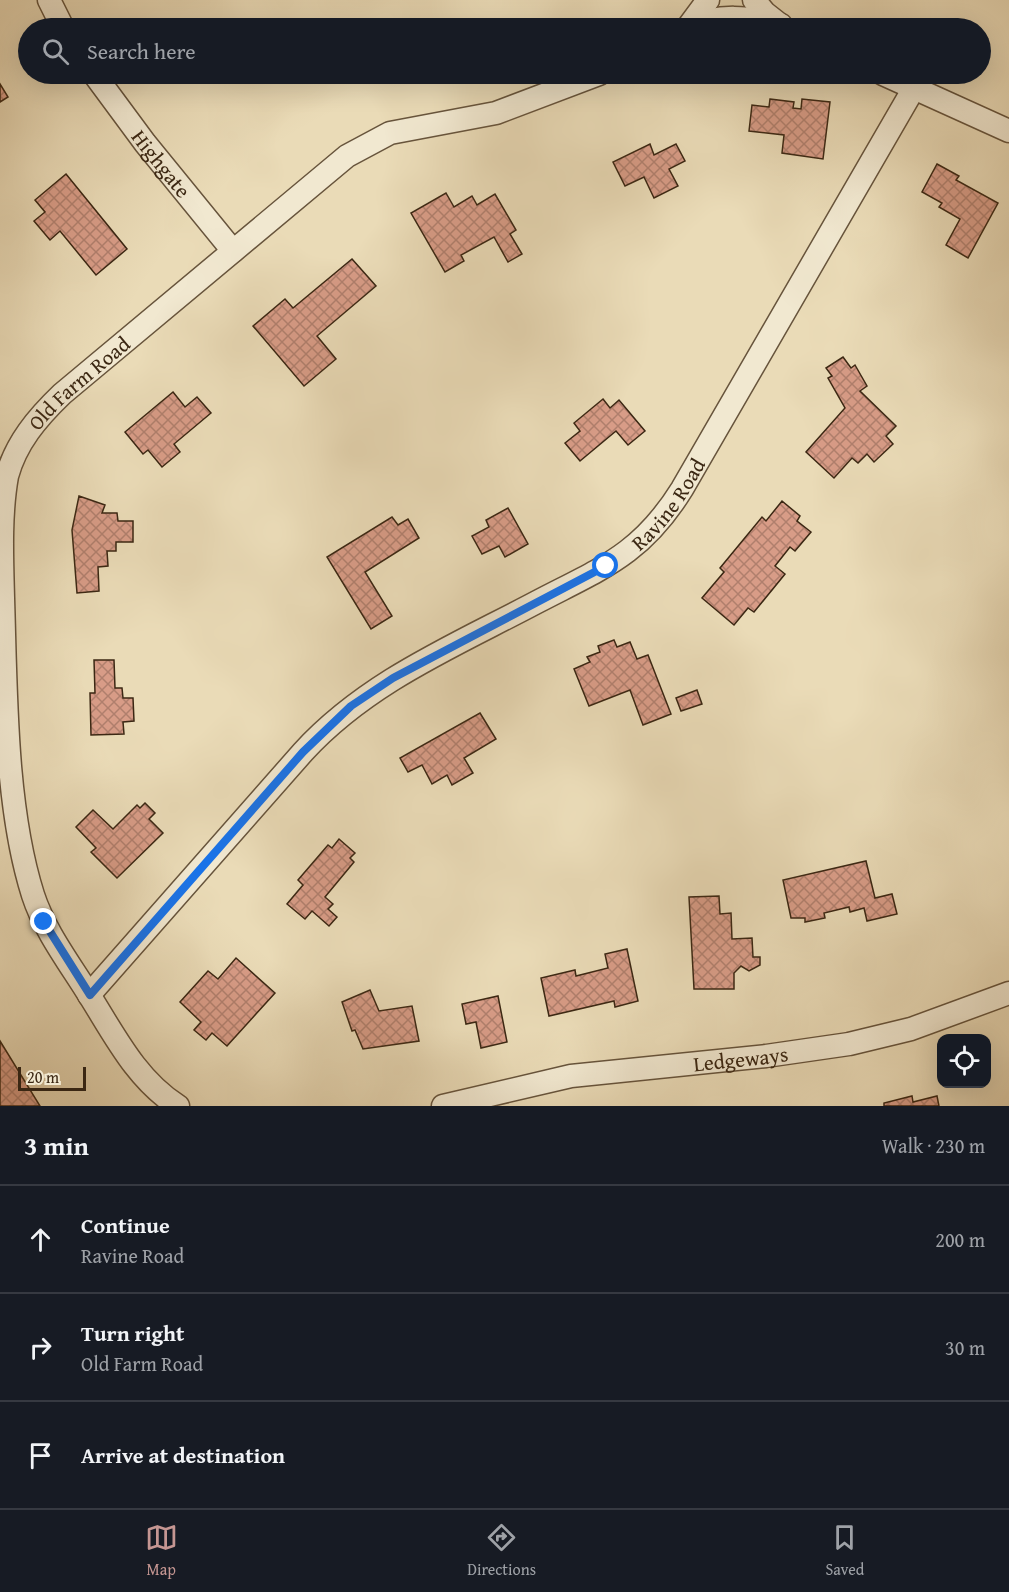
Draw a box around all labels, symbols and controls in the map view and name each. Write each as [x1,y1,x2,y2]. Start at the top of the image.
search box [18,18,991,84]
icon: search [39,35,72,68]
text: Search here [87,35,196,67]
street label: Highgate [124,123,199,204]
street label: Old Farm Road [20,328,137,437]
street label: Ravine Road [624,451,713,557]
route start [592,552,618,578]
route end [30,908,56,934]
map controls [937,1034,991,1088]
button: locate [937,1034,991,1088]
street label: Ledgeways [692,1038,790,1079]
scale bar [18,1064,86,1092]
text: 20 m [27,1065,59,1089]
text: 3 min [24,1126,89,1165]
text: Walk · 230 m [882,1131,985,1160]
text: Continue [81,1209,170,1241]
icon: ahead [24,1223,57,1256]
text: 200 m [935,1225,985,1254]
text: Ravine Road [81,1241,184,1270]
text: Turn right [81,1317,184,1349]
icon: right [24,1331,57,1364]
text: 30 m [945,1333,985,1362]
text: Old Farm Road [81,1349,203,1378]
icon: arrive [24,1439,57,1472]
text: Arrive at destination [81,1439,285,1471]
tab: Map [145,1521,178,1581]
tab: Directions [467,1521,536,1581]
tab: Saved [825,1521,864,1581]

